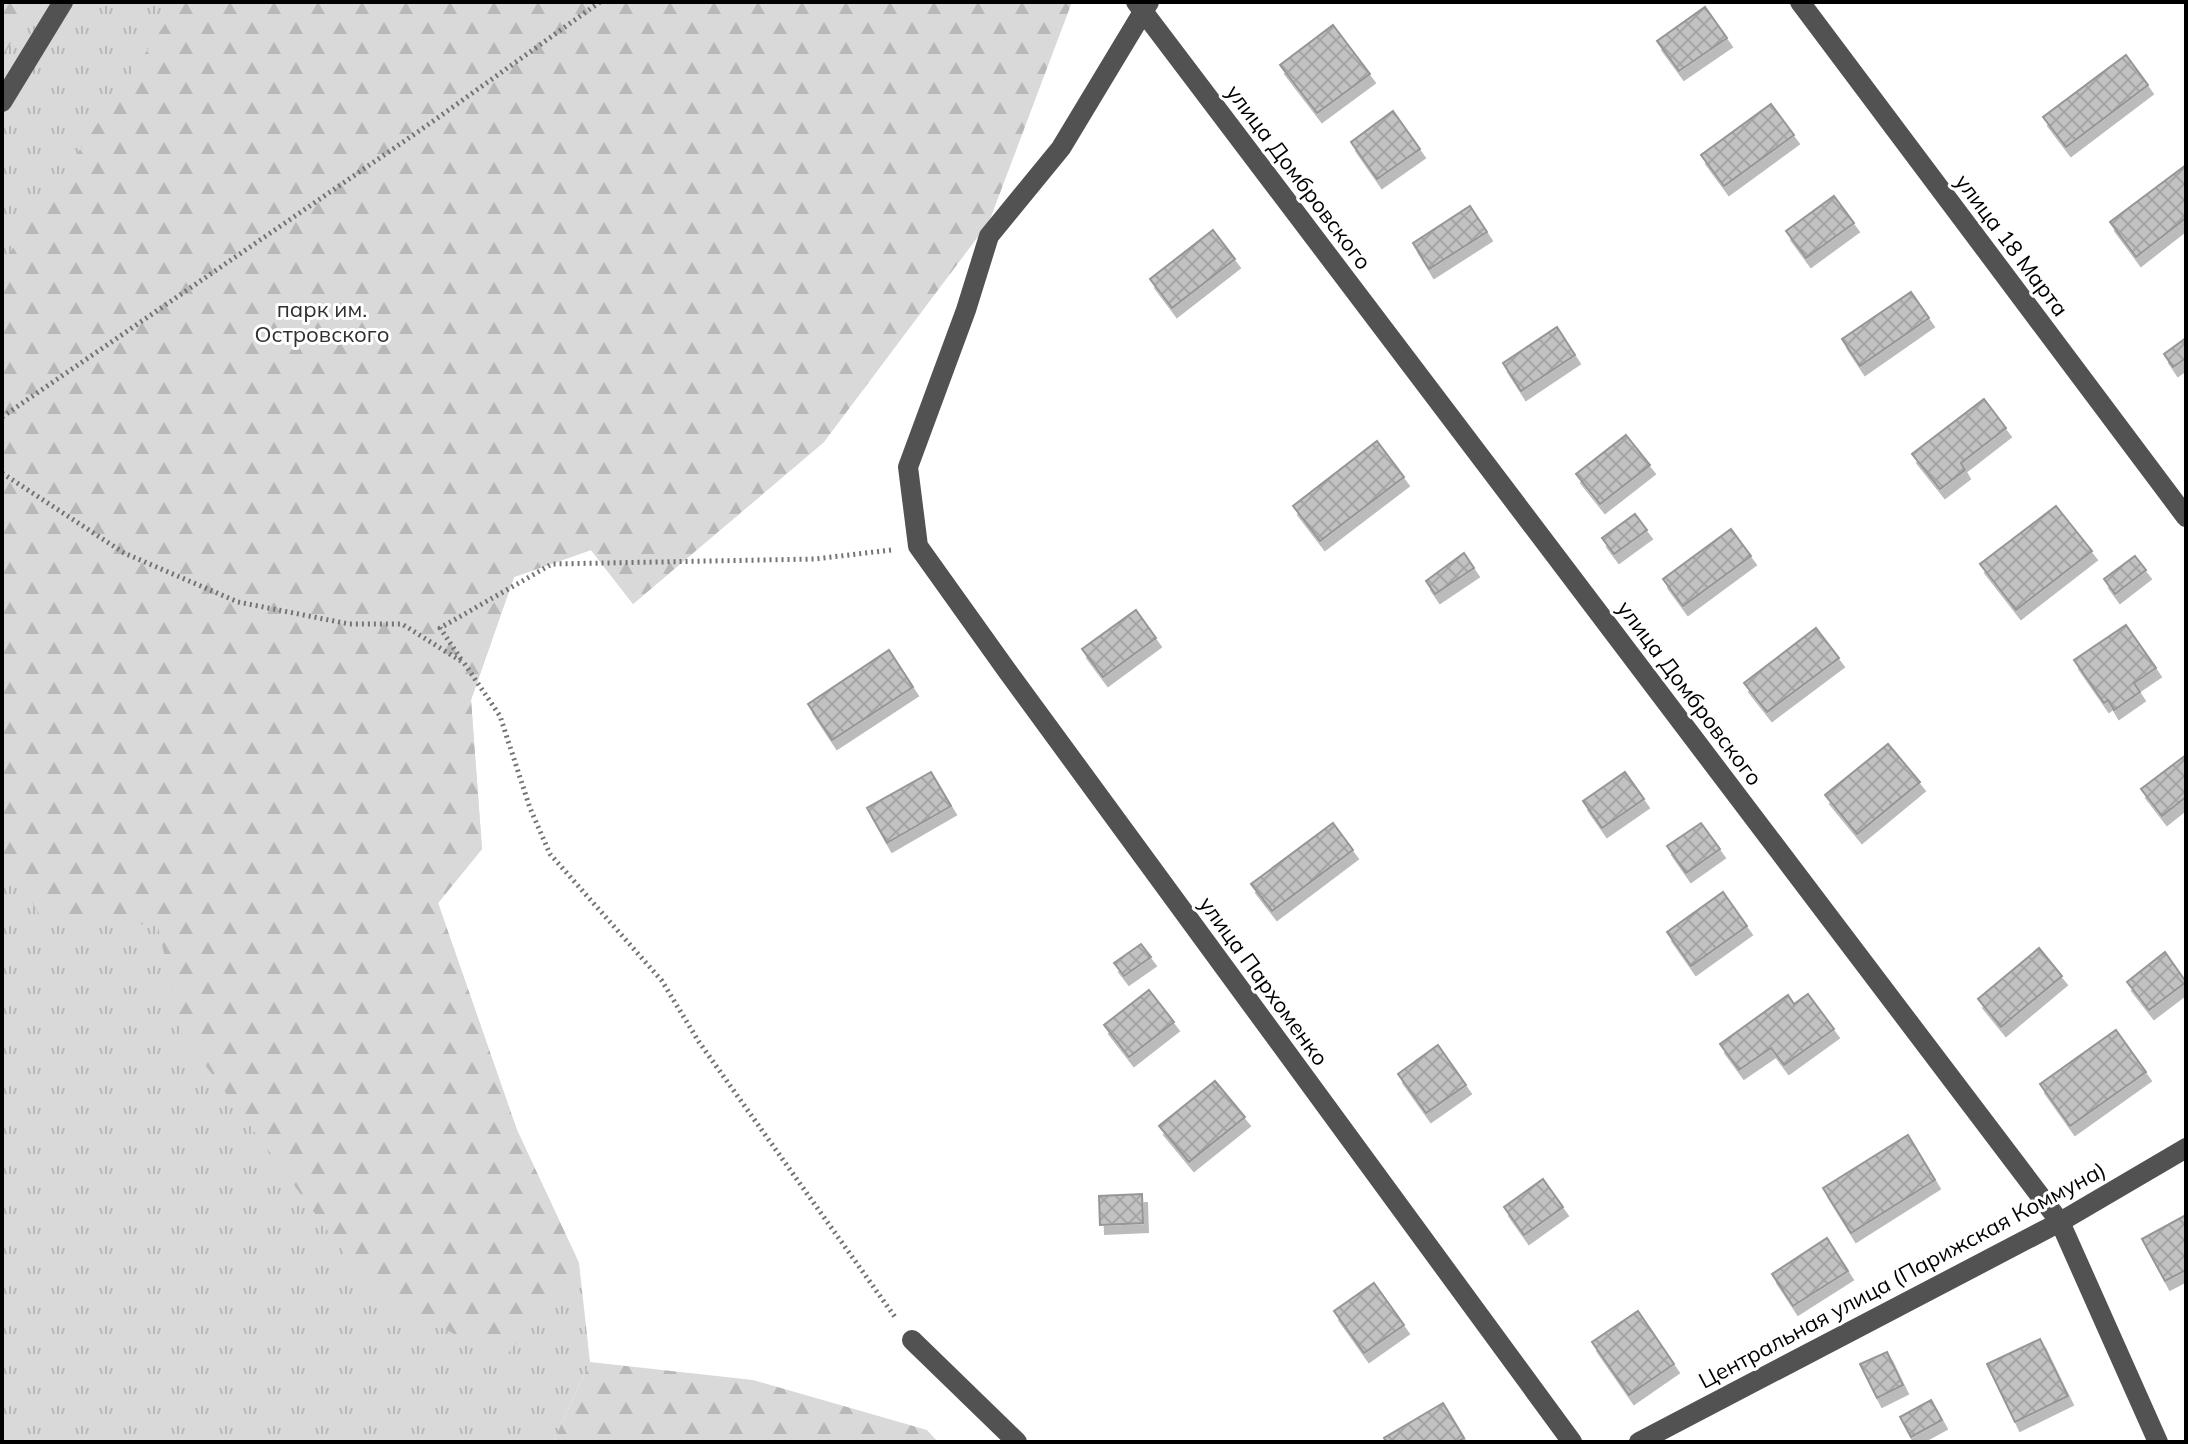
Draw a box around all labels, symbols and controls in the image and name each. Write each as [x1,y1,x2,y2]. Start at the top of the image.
street label: улица Домбровского [1220,79,1378,275]
street label: улица 18 Марта [1949,168,2075,322]
park label: парк им. Островского [255,295,389,348]
street label: улица Домбровского [1611,595,1769,791]
street label: улица Пархоменко [1193,891,1335,1071]
street label: Центральная улица (Парижская Коммуна) [1694,1155,2110,1395]

